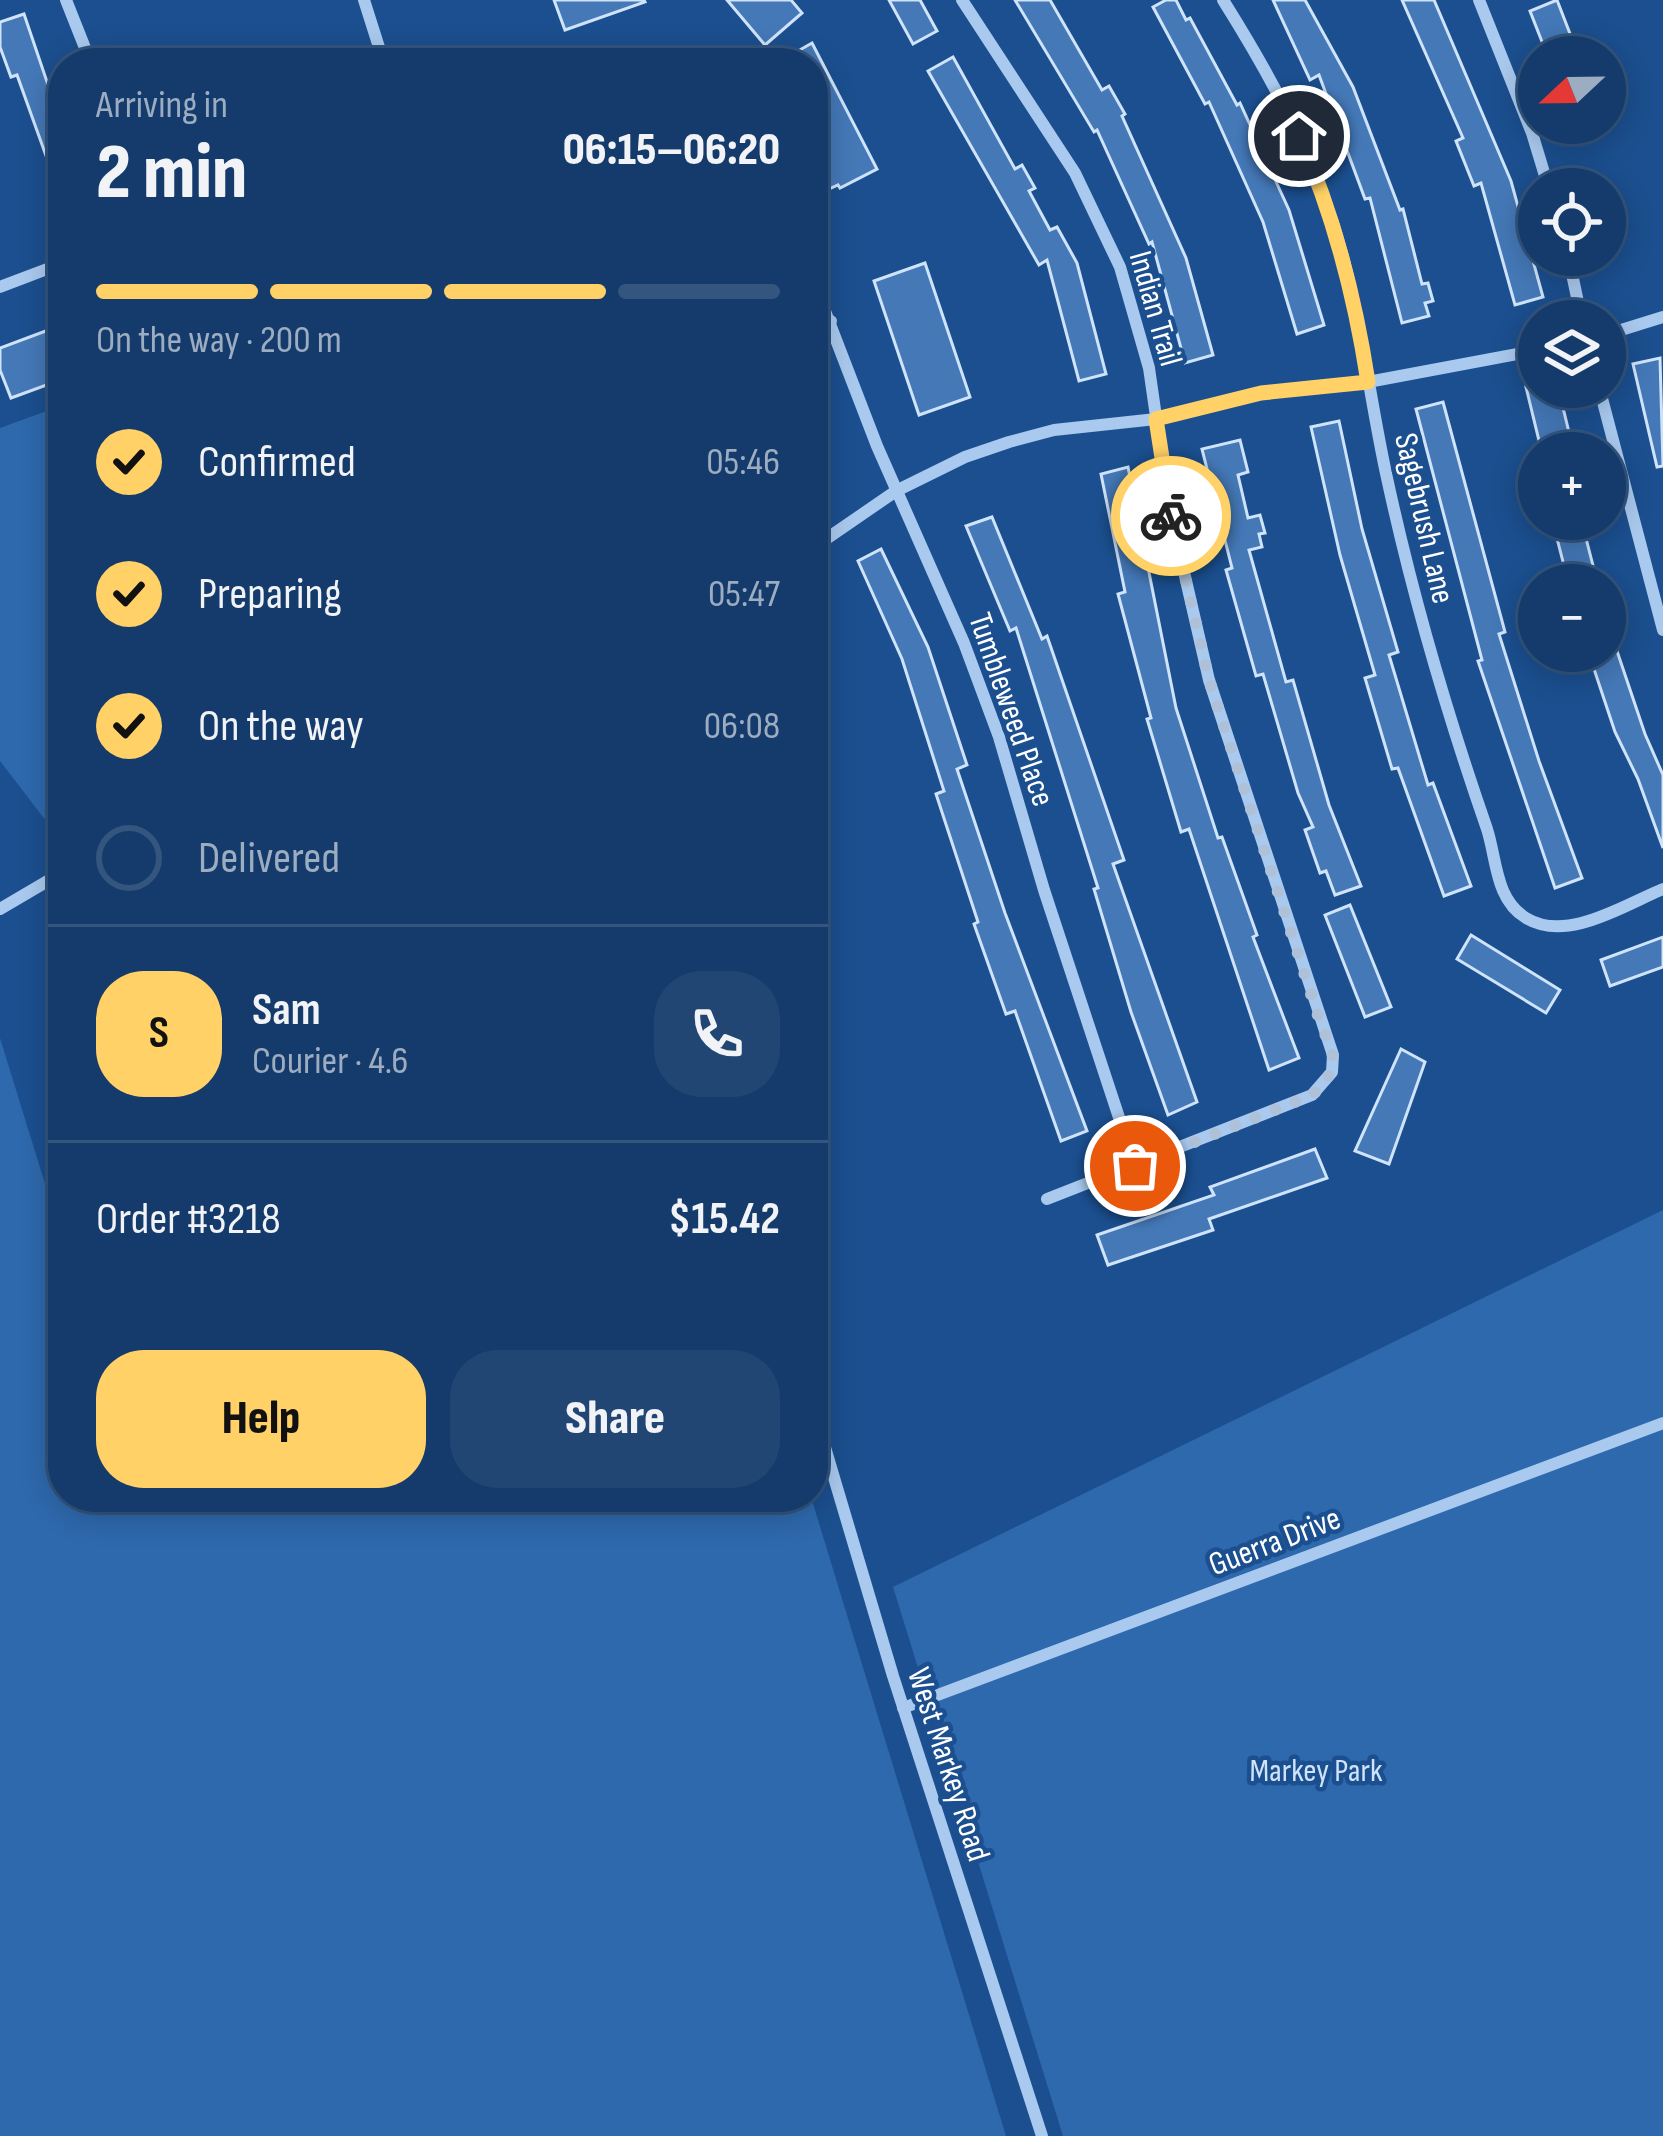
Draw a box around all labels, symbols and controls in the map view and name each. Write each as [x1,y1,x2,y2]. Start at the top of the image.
north arrow [1518,36,1626,144]
map controls [1518,36,1626,672]
text: Arriving in [96,82,228,129]
pin [1248,85,1350,187]
icon: home [1266,103,1332,169]
text: 06:15–06:20 [563,123,780,178]
text: 2 min [96,127,247,220]
button: locate [1518,168,1626,276]
street label: Indian Trail [1120,246,1191,371]
button: layers [1518,300,1626,408]
text: On the way · 200 m [96,317,342,364]
icon: check [96,429,162,495]
street label: Sagebrush Lane [1385,429,1463,608]
button: + [1518,432,1626,540]
text: Confirmed [198,435,356,490]
text: 05:46 [706,439,780,486]
courier [1111,456,1231,576]
icon: bike [1138,483,1204,549]
icon: check [96,561,162,627]
button: − [1518,564,1626,672]
text: Preparing [198,567,342,622]
text: 05:47 [708,571,780,618]
street label: Tumbleweed Place [959,608,1063,812]
icon: check [96,693,162,759]
text: On the way [198,699,364,754]
text: 06:08 [704,703,780,750]
text: Delivered [198,831,340,886]
button: phone [654,971,780,1097]
text: Sam [252,983,321,1038]
text: S [149,1006,169,1061]
text: Courier · 4.6 [252,1038,408,1085]
pin [1084,1115,1186,1217]
icon: bag [1102,1133,1168,1199]
text: Order #3218 [96,1192,281,1247]
text: $15.42 [668,1192,780,1247]
button: Help [96,1350,426,1488]
button: Share [450,1350,780,1488]
street label: Guerra Drive [1203,1499,1346,1585]
street label: West Markey Road [898,1663,998,1866]
park label: Markey Park [1249,1751,1383,1791]

